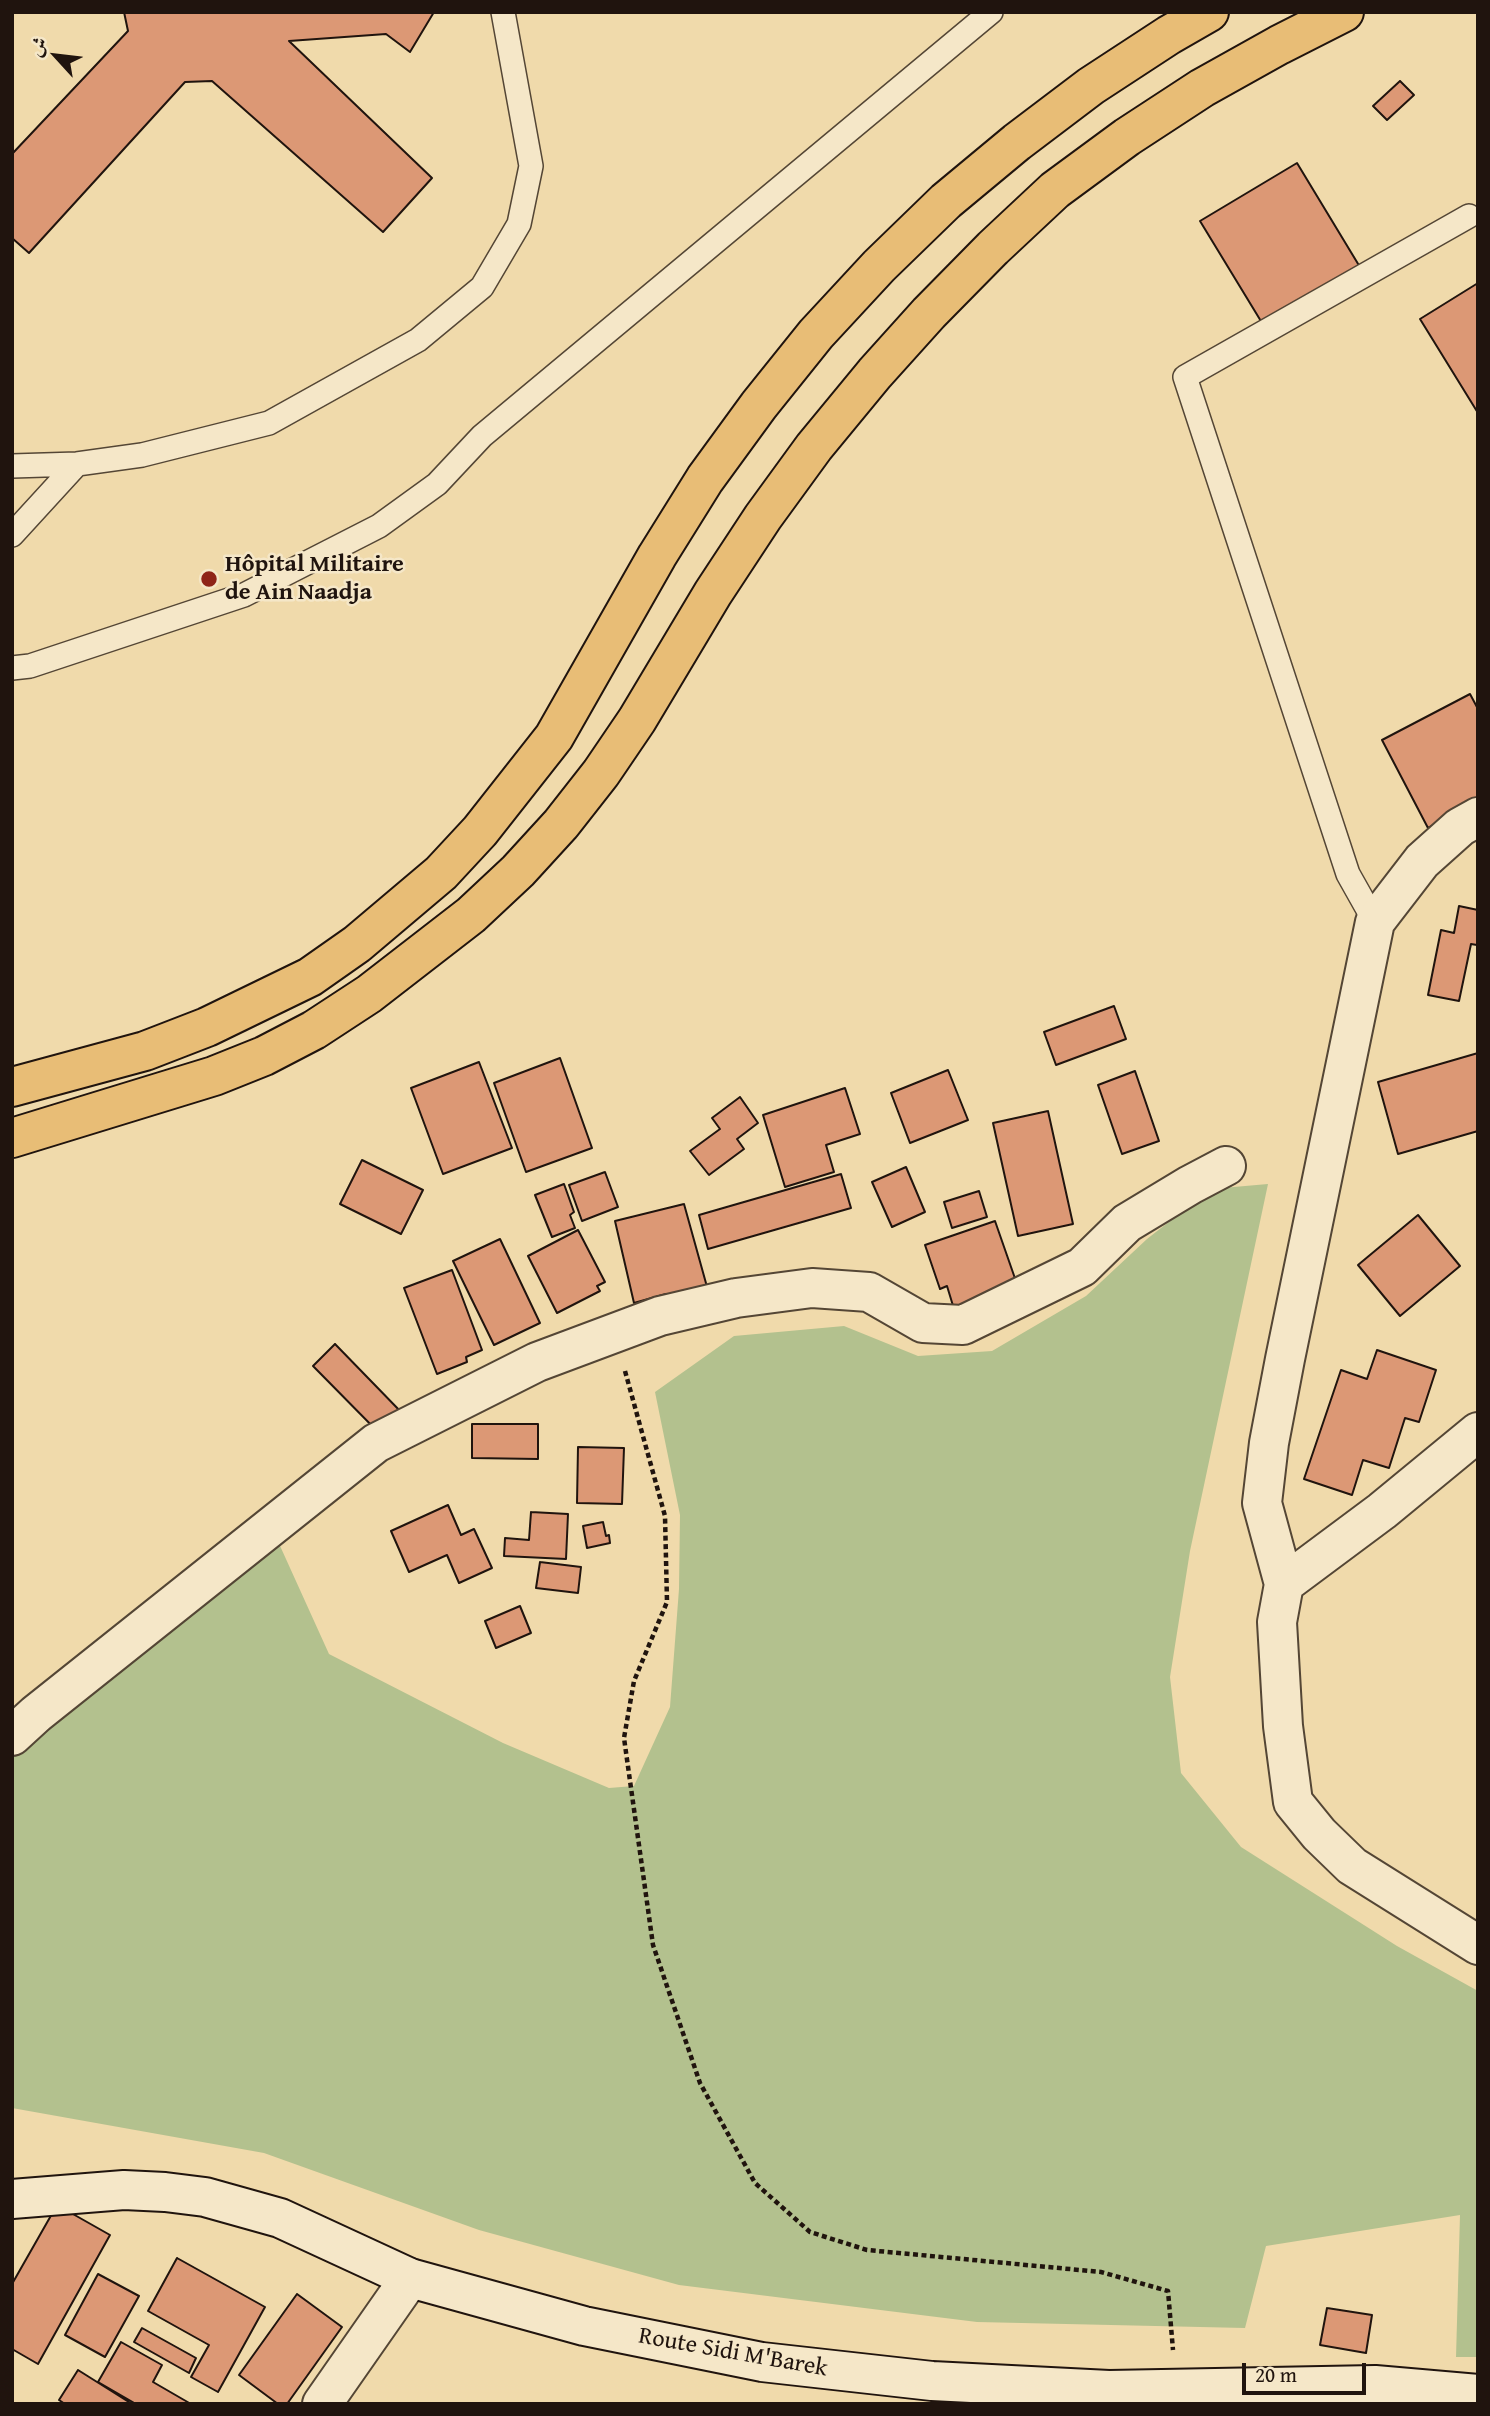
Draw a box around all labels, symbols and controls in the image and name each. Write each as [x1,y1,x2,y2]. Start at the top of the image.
north arrow [21,21,91,91]
text: ش [21,32,54,61]
place label: Hôpital Militaire de Ain Naadja [225,551,404,607]
marker: Hôpital Militaire de Ain Naadja [199,569,219,589]
street label: Route Sidi M'Barek [636,2322,830,2384]
scale bar [1245,2350,1369,2394]
text: 20 m [1255,2359,1297,2390]

